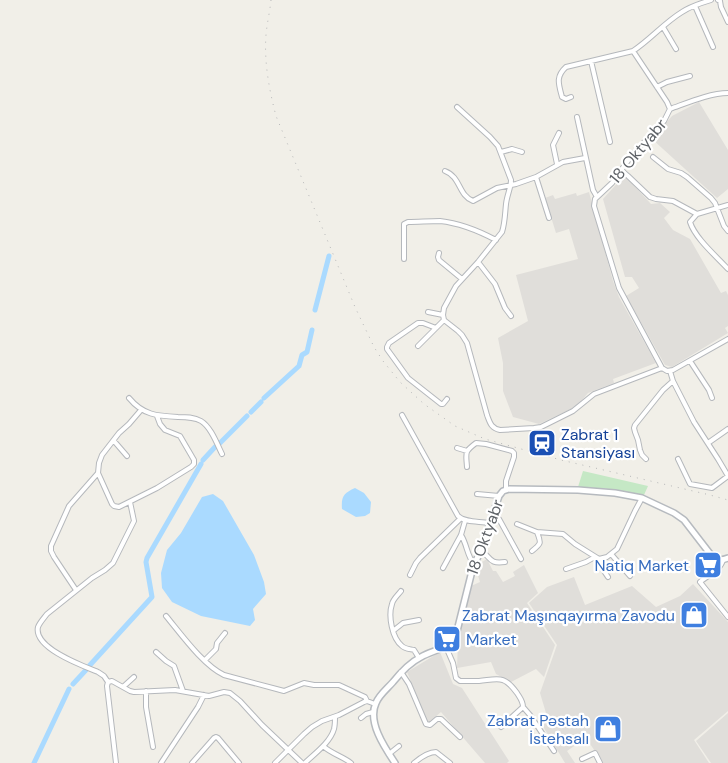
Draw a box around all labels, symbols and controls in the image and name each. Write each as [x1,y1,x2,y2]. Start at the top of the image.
street label: 18 Oktyabr [605,114,671,188]
place label: Zabrat 1 Stansiyası [561,424,635,463]
station icon: Zabrat 1 Stansiyası [527,428,557,458]
street label: 18 Oktyabr [462,496,508,578]
supermarket icon: Natiq Market [693,550,723,580]
place label: Natiq Market [594,555,689,576]
shop icon: Zabrat Maşınqayırma Zavodu [679,600,709,630]
place label: Zabrat Maşınqayırma Zavodu [462,605,675,626]
supermarket icon: Market [432,624,462,654]
place label: Market [466,629,517,650]
place label: Zabrat Pəstah İstehsalı [487,710,589,749]
shop icon: Zabrat Pəstah İstehsalı [593,714,623,744]

